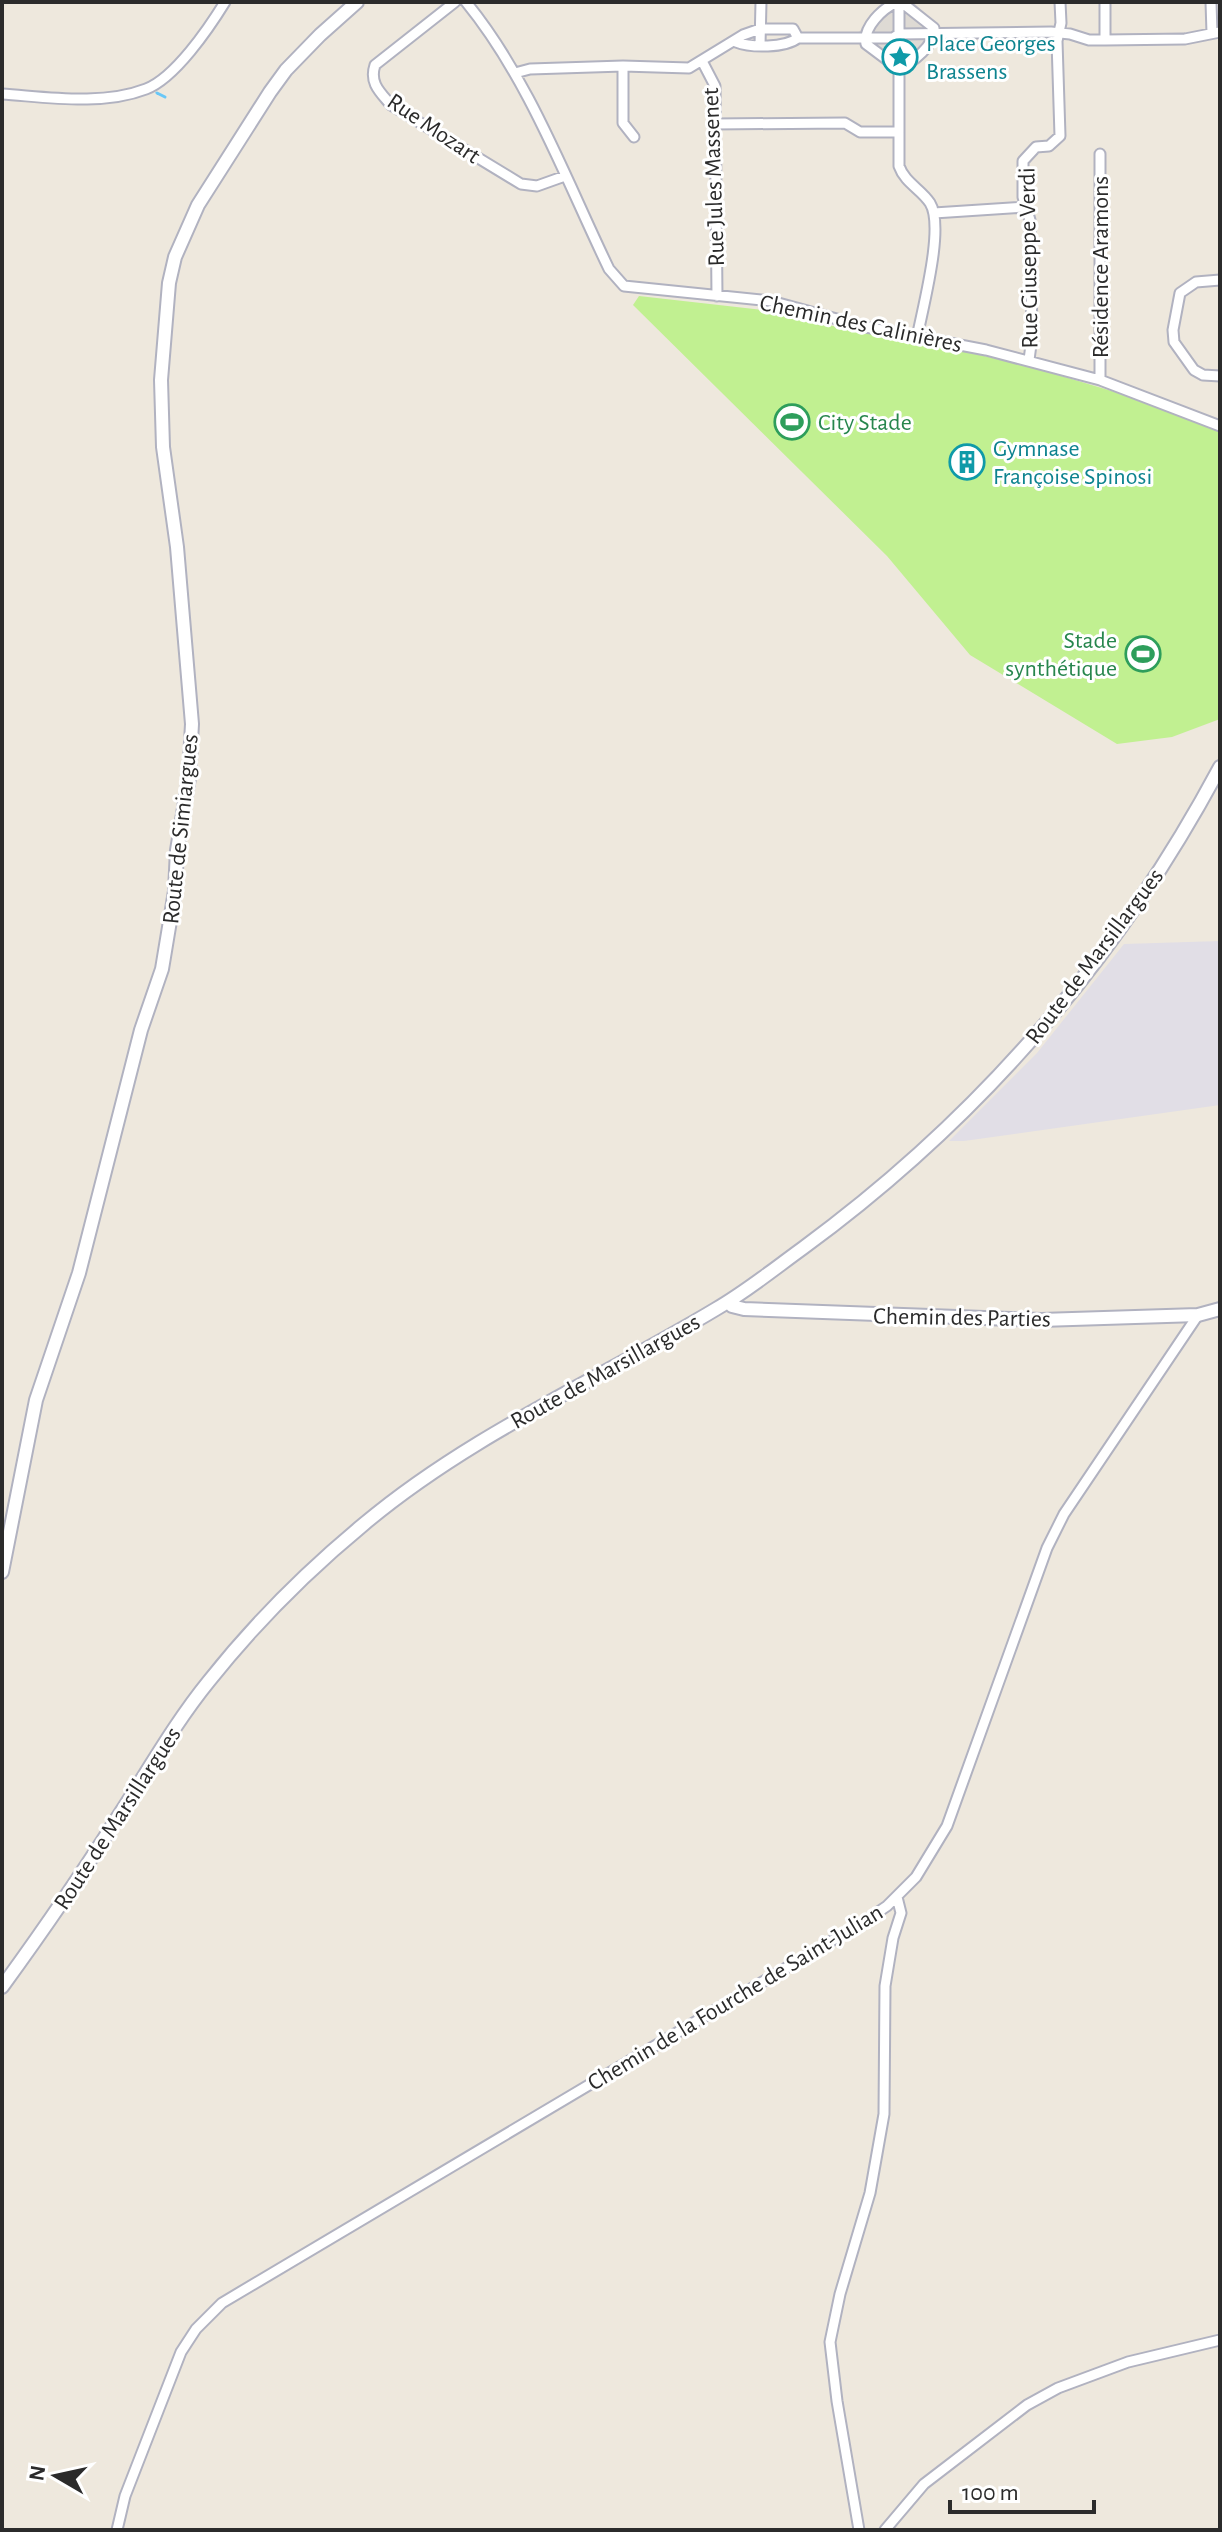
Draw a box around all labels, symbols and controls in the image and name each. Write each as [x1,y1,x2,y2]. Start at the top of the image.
place label: Place Georges Brassens [926,32,1056,84]
place icon: Place Georges Brassens [881,38,919,76]
street label: Rue Jules Massenet [699,87,729,267]
street label: Rue Mozart [383,89,484,169]
street label: Rue Giuseppe Verdi [1015,167,1043,349]
street label: Résidence Aramons [1089,176,1113,358]
street label: Chemin des Calinières [758,291,964,357]
sports icon: City Stade [773,403,811,441]
place label: City Stade [818,411,912,435]
place label: Gymnase Françoise Spinosi [993,437,1152,489]
building icon: Gymnase Françoise Spinosi [948,443,986,481]
place label: Stade synthétique [1005,629,1117,681]
sports icon: Stade synthétique [1124,635,1162,673]
street label: Route de Simiargues [159,733,203,925]
street label: Route de Marsillargues [1021,864,1168,1049]
street label: Chemin des Parties [873,1304,1051,1332]
street label: Route de Marsillargues [507,1310,704,1434]
street label: Route de Marsillargues [50,1723,186,1914]
street label: Chemin de la Fourche de Saint-Julian [584,1900,887,2096]
north arrow [16,2436,96,2516]
text: N [25,2464,49,2482]
scale bar [950,2464,1094,2514]
text: 100 m [962,2481,1019,2505]

